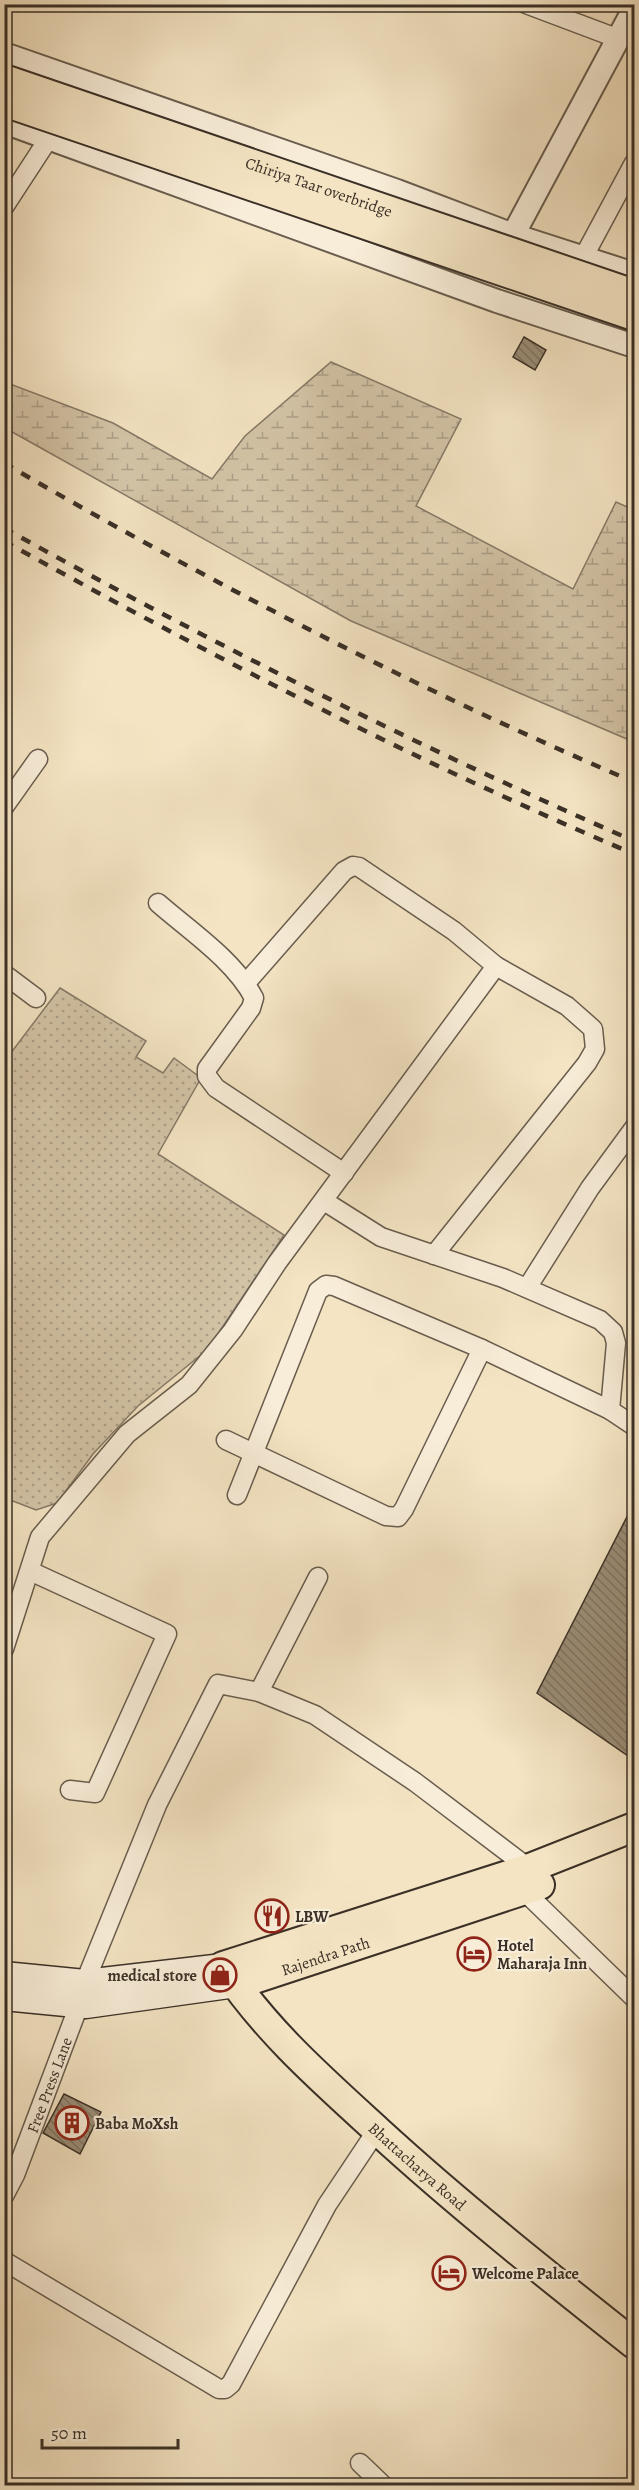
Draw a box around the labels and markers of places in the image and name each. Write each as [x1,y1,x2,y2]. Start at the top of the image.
restaurant icon: LBW [254,1898,290,1934]
place label: LBW [295,1906,329,1928]
place label: Hotel Maharaja Inn [497,1935,587,1975]
hotel icon: Hotel Maharaja Inn [456,1936,492,1972]
shop icon: medical store [202,1957,238,1993]
place label: medical store [108,1965,197,1987]
building icon: Baba MoXsh [54,2105,90,2141]
place label: Baba MoXsh [95,2113,179,2135]
hotel icon: Welcome Palace [431,2255,467,2291]
place label: Welcome Palace [471,2263,579,2285]

